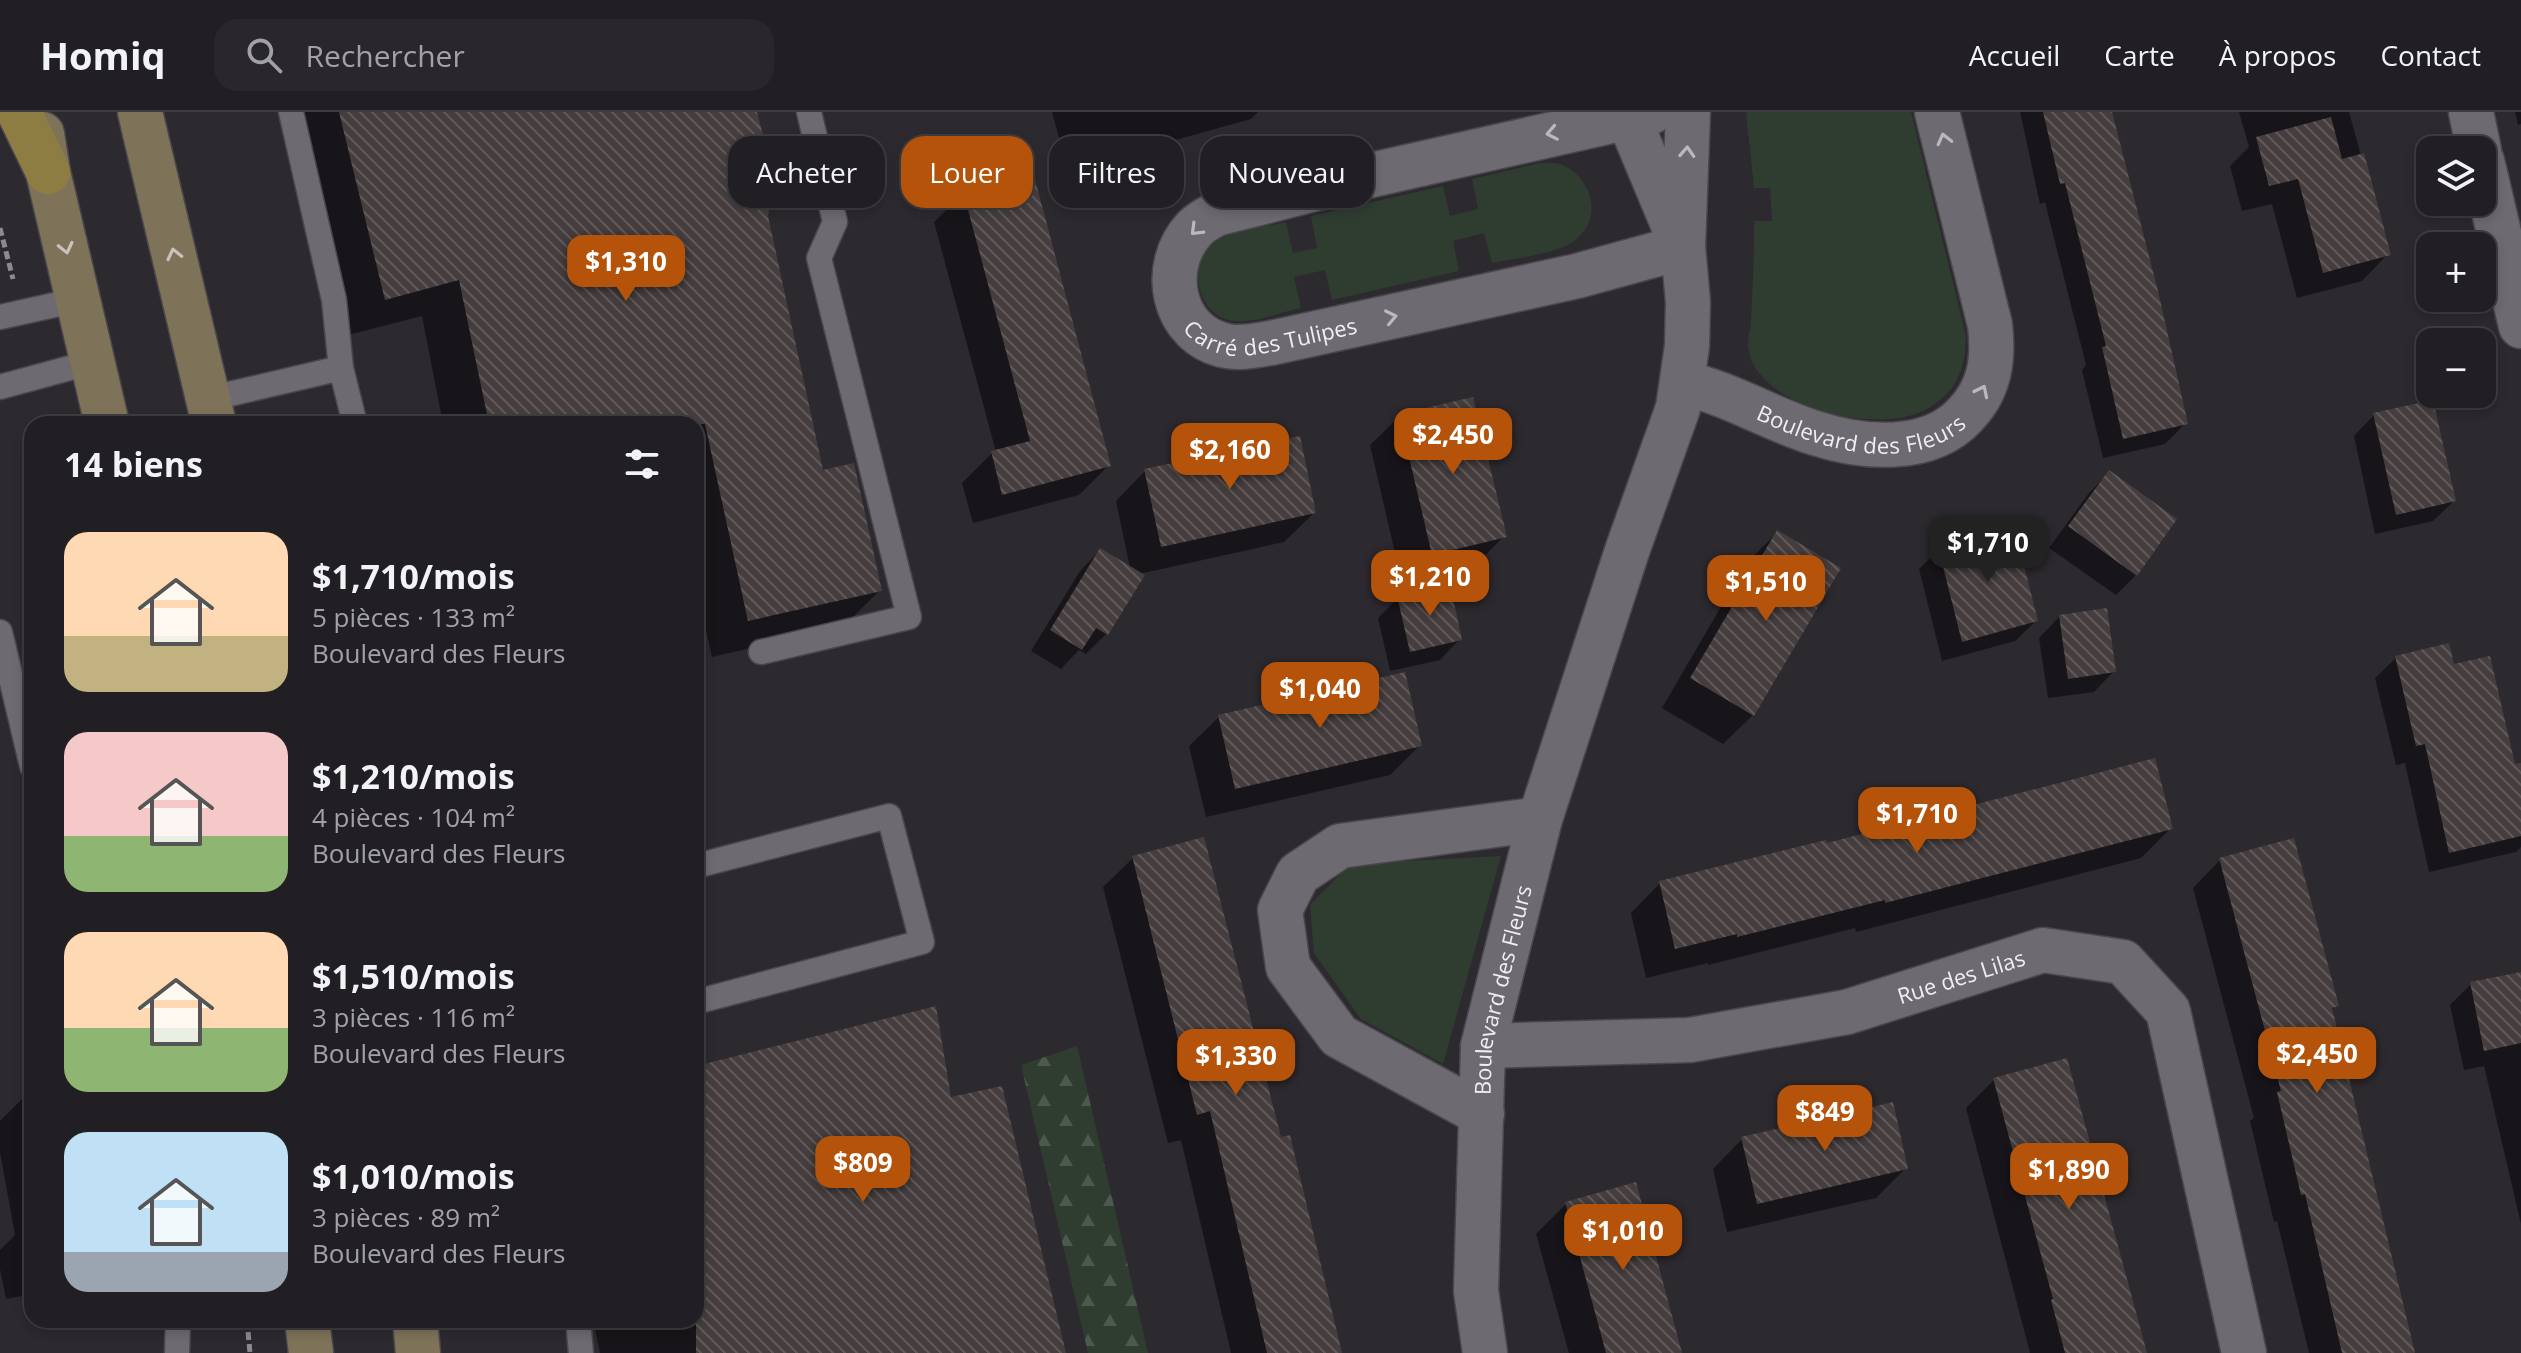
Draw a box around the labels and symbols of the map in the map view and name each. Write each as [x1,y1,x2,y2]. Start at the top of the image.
one-way arrow [1546,124,1560,141]
one-way arrow [1936,132,1953,146]
one-way arrow [1678,145,1695,158]
one-way arrow [1191,221,1205,235]
pin: $1,310 [561,235,691,303]
one-way arrow [56,241,73,255]
one-way arrow [166,248,183,262]
street label: Carré des Tulipes [1185,302,1363,334]
one-way arrow [1384,309,1397,326]
text: Carré des Tulipes [1178,310,1359,362]
one-way arrow [1972,385,1987,400]
street label: Boulevard des Fleurs [1753,393,1967,423]
text: Boulevard des Fleurs [1753,397,1971,460]
pin: $2,450 [1388,408,1518,476]
pin: $2,160 [1165,423,1295,491]
pin: $1,710 [1923,516,2053,584]
pin: $1,210 [1365,550,1495,618]
pin: $1,510 [1701,555,1831,623]
pin: $1,040 [1255,662,1385,730]
pin: $1,710 [1852,787,1982,855]
street label: Boulevard des Fleurs [1467,882,1538,1095]
street label: Rue des Lilas [1893,942,2029,1010]
pin: $2,450 [2252,1027,2382,1095]
pin: $1,330 [1171,1029,1301,1097]
pin: $849 [1778,1085,1872,1153]
pin: $809 [816,1136,910,1204]
pin: $1,890 [2004,1143,2134,1211]
pin: $1,010 [1558,1204,1688,1272]

